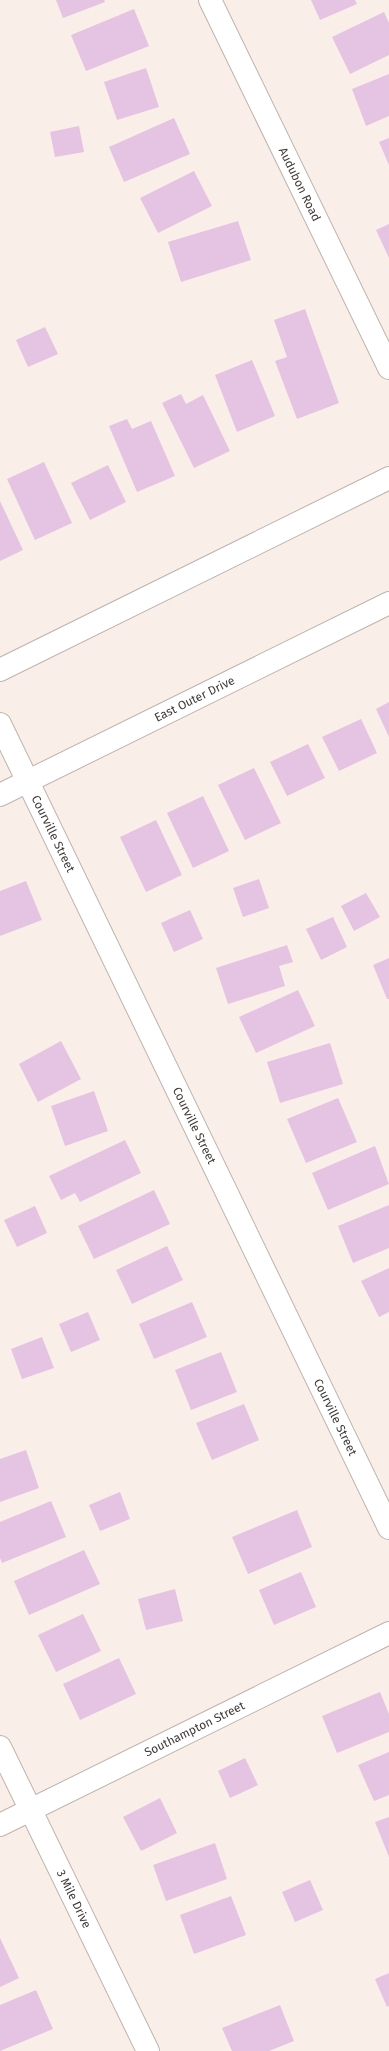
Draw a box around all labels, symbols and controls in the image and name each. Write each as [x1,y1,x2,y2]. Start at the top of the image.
street label: Audubon Road [276,145,323,223]
street label: East Outer Drive [152,673,237,725]
street label: Courville Street [29,793,78,875]
street label: Courville Street [170,1085,219,1167]
street label: Courville Street [311,1376,360,1458]
street label: Southampton Street [142,1698,248,1760]
street label: 3 Mile Drive [54,1867,94,1930]

